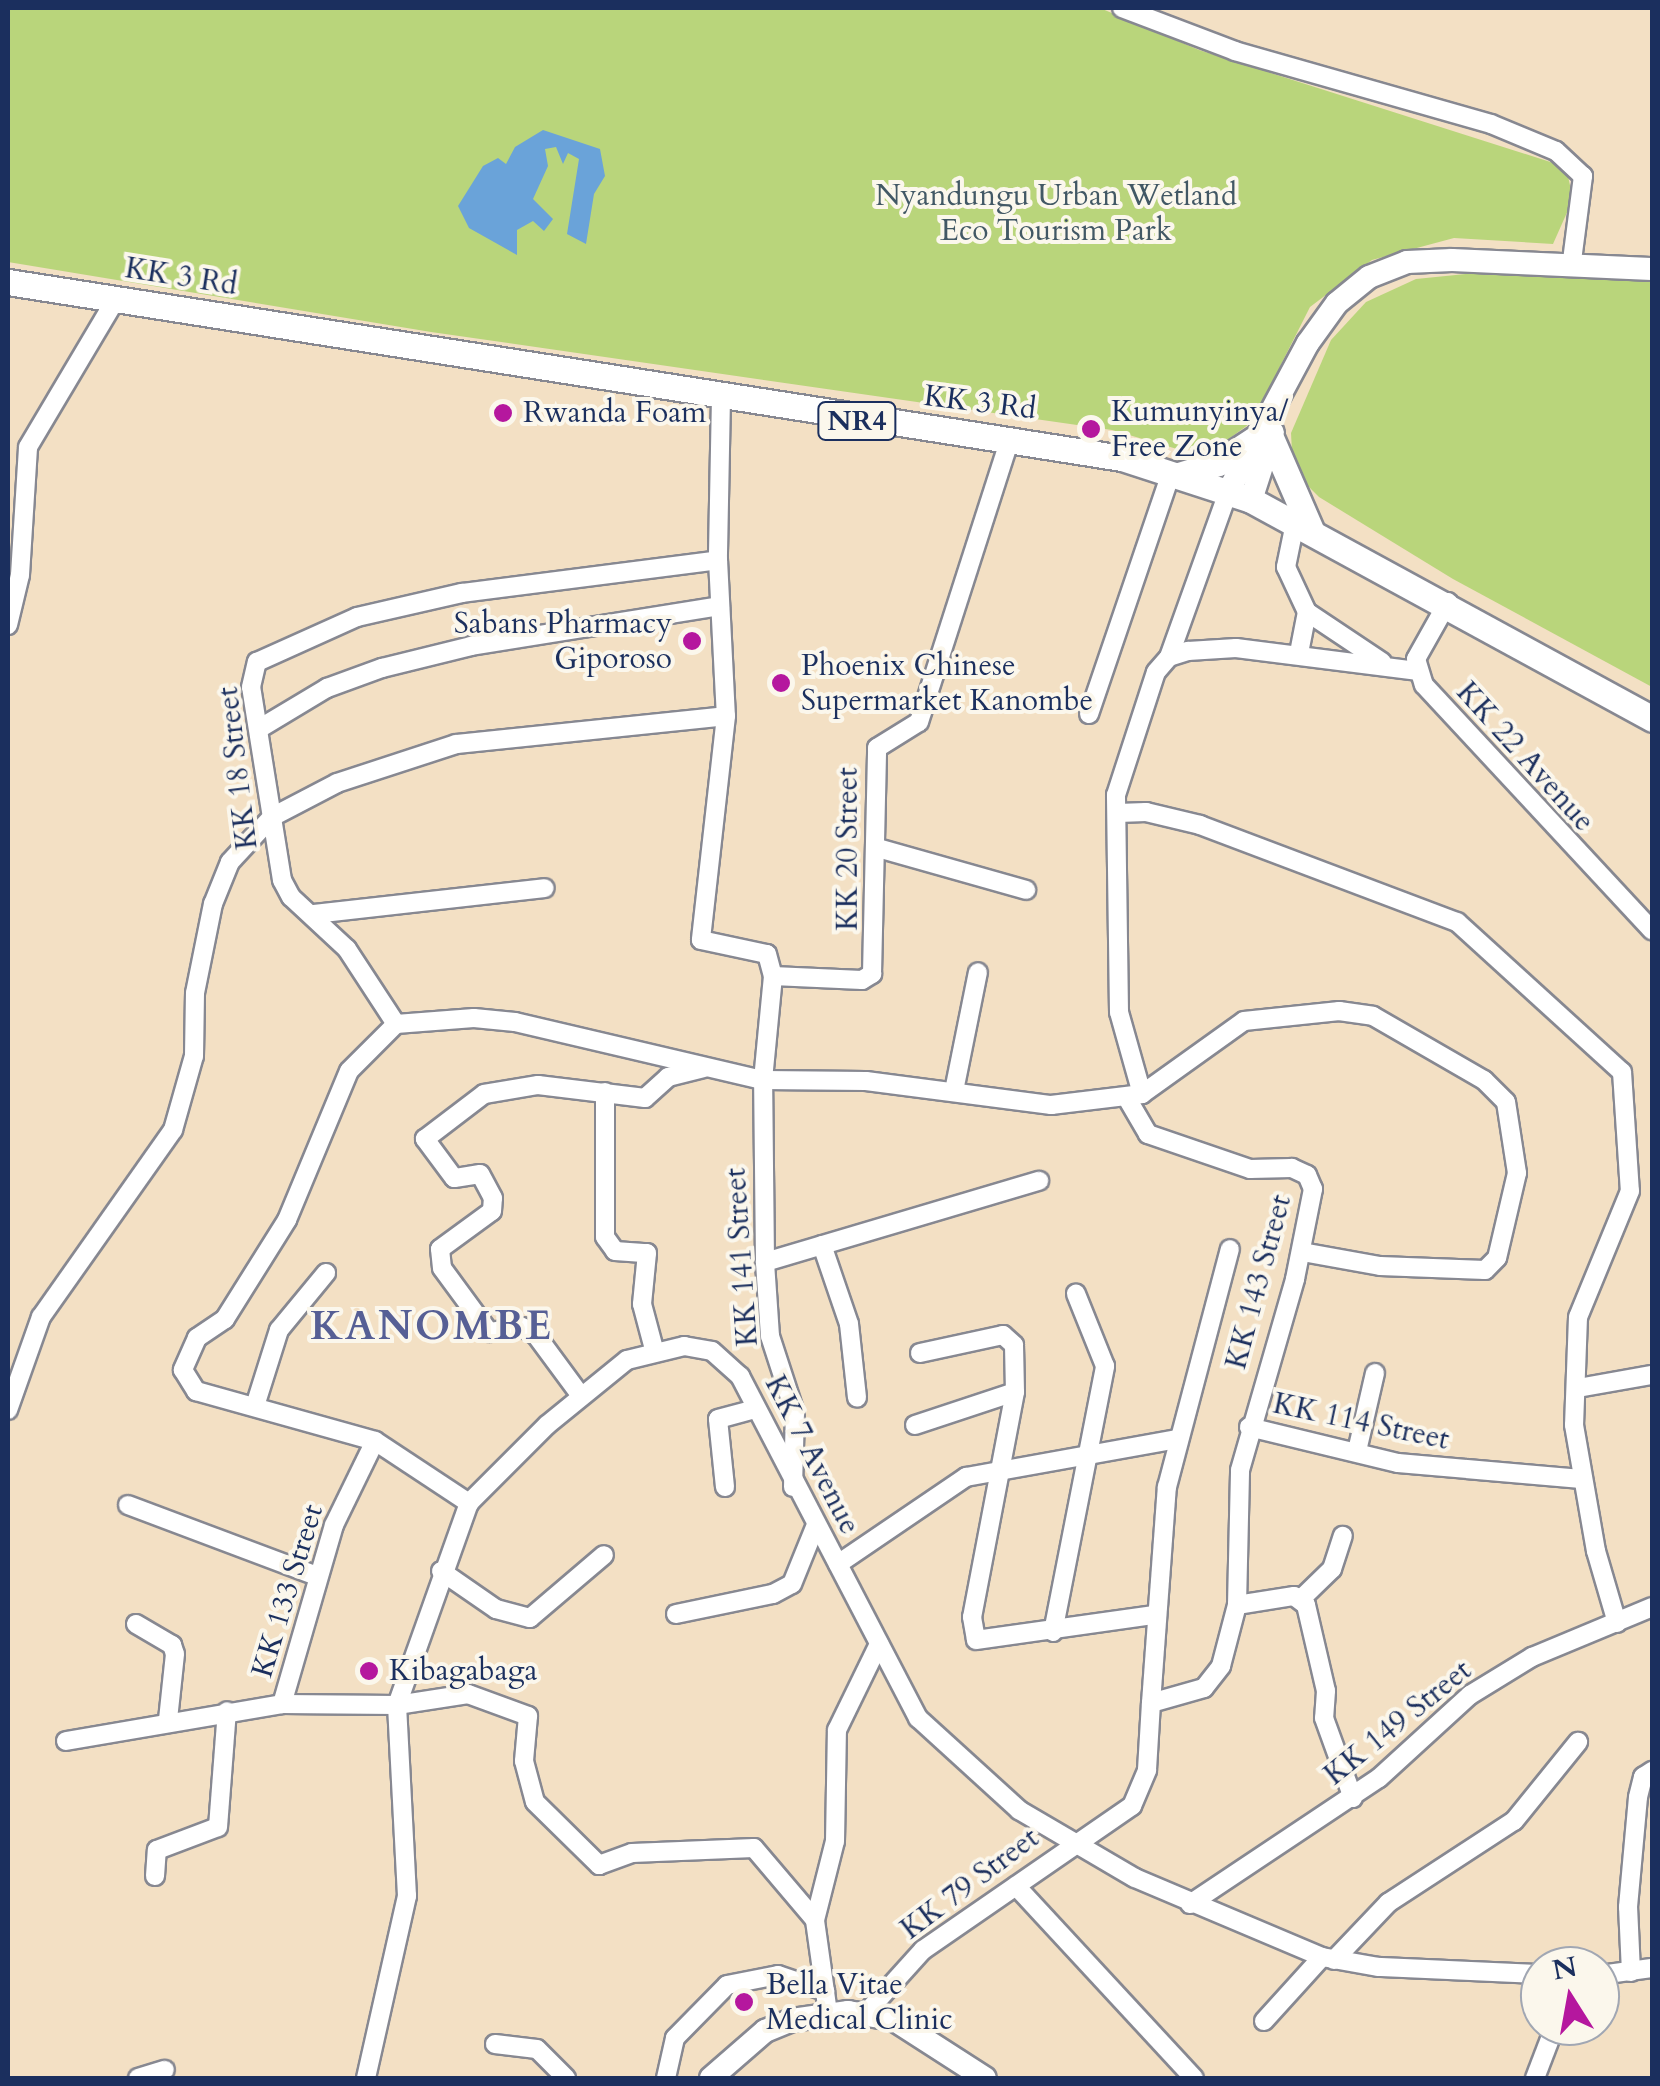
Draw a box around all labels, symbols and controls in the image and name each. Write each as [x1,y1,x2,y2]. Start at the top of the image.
park label: Nyandungu Urban Wetland Eco Tourism Park [875,178,1237,248]
street label: KK 3 Rd [122,250,240,304]
street label: KK 3 Rd [922,378,1038,428]
place label: Kumunyinya/ Free Zone [1111,394,1289,464]
place label: Rwanda Foam [523,395,706,431]
road number: NR4 [817,398,897,444]
marker: Rwanda Foam [492,402,514,424]
marker: Kumunyinya/ Free Zone [1080,418,1102,440]
place label: Sabans Pharmacy Giporoso [454,606,672,676]
marker: Sabans Pharmacy Giporoso [681,630,703,652]
place label: Phoenix Chinese Supermarket Kanombe [801,648,1093,718]
marker: Phoenix Chinese Supermarket Kanombe [770,672,792,694]
street label: KK 22 Avenue [1448,675,1602,839]
street label: KK 18 Street [210,685,266,851]
street label: KK 20 Street [830,767,866,931]
street label: KK 141 Street [718,1166,766,1348]
street label: KK 143 Street [1218,1191,1300,1373]
district label: KANOMBE [310,1303,554,1351]
street label: KK 7 Avenue [757,1370,867,1540]
street label: KK 114 Street [1270,1386,1452,1458]
street label: KK 133 Street [245,1500,331,1682]
place label: Kibagabaga [389,1653,537,1689]
street label: KK 149 Street [1317,1653,1479,1793]
marker: Kibagabaga [358,1660,380,1682]
street label: KK 79 Street [894,1820,1046,1948]
north arrow [1520,1946,1620,2046]
text: N [1549,1948,1580,1989]
place label: Bella Vitae Medical Clinic [766,1967,953,2038]
marker: Bella Vitae Medical Clinic [731,1989,757,2015]

